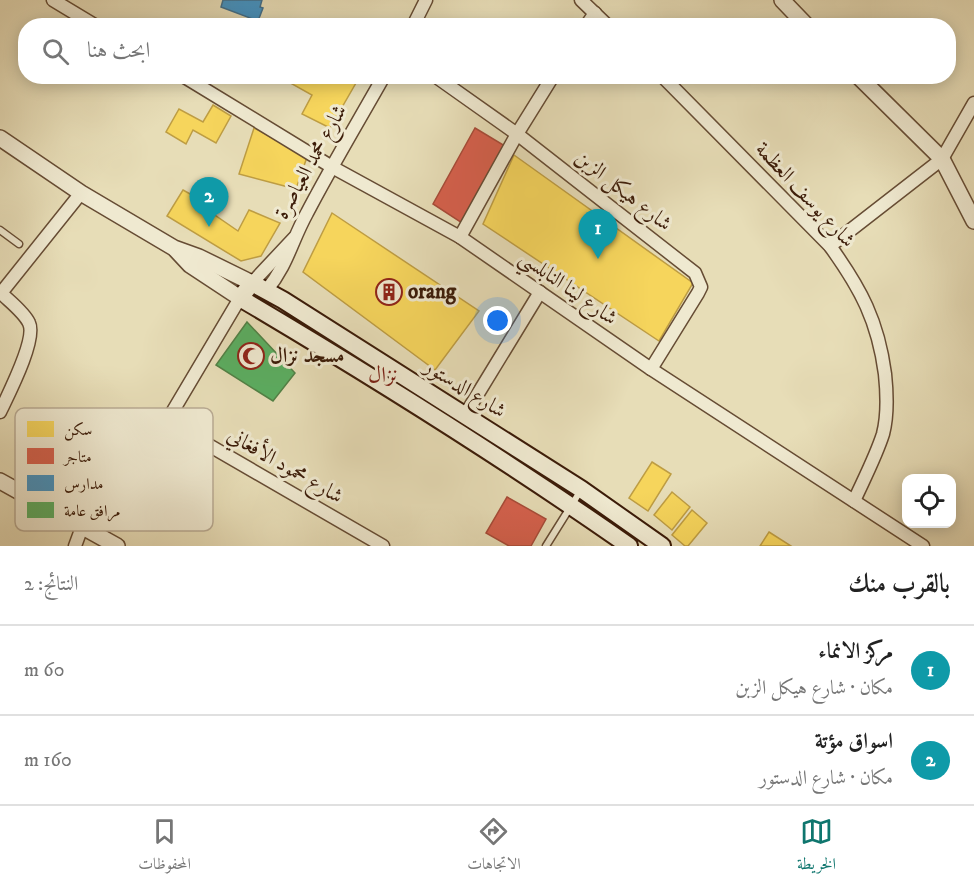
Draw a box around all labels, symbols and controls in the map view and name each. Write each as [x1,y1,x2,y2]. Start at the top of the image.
search box [18,18,956,84]
icon: search [39,35,72,68]
text: ابحث هنا [87,37,150,64]
street label: شارع محمد العياصرة [269,100,357,226]
street label: شارع يوسف العظمة [747,137,861,256]
street label: شارع هيكل الزبن [567,145,677,240]
pin: 2 [190,178,228,227]
pin: 1 [578,210,618,259]
street label: شارع لينا النابلسي [510,245,622,336]
building icon: orang [374,277,404,307]
place label: orang [408,279,457,305]
your location [483,306,512,335]
mosque icon: مسجد نزال [236,341,266,371]
place label: مسجد نزال [270,343,344,369]
street label: شارع الدستور [416,353,511,428]
district label: نزال [368,362,398,389]
legend [15,408,213,531]
text: سكن [64,420,92,441]
street label: شارع محمود الأفغاني [220,420,349,513]
text: متاجر [62,447,92,467]
text: مدارس [64,474,104,494]
map controls [902,474,956,528]
button: locate [902,474,956,528]
text: مرافق عامة [64,501,121,522]
text: بالقرب منك [848,568,950,601]
text: النتائج: 2 [24,572,78,597]
text: مركز الانماء [818,638,893,665]
text: 60 m [24,658,65,683]
text: 1 [927,658,934,683]
text: مكان · شارع هيكل الزبن [735,676,893,701]
text: اسواق مؤتة [815,728,893,755]
text: 160 m [24,748,72,773]
text: 2 [926,748,935,773]
text: مكان · شارع الدستور [759,766,893,791]
tab: المحفوظات [138,815,191,879]
tab: الاتجاهات [467,815,521,879]
tab: الخريطة [797,815,836,879]

